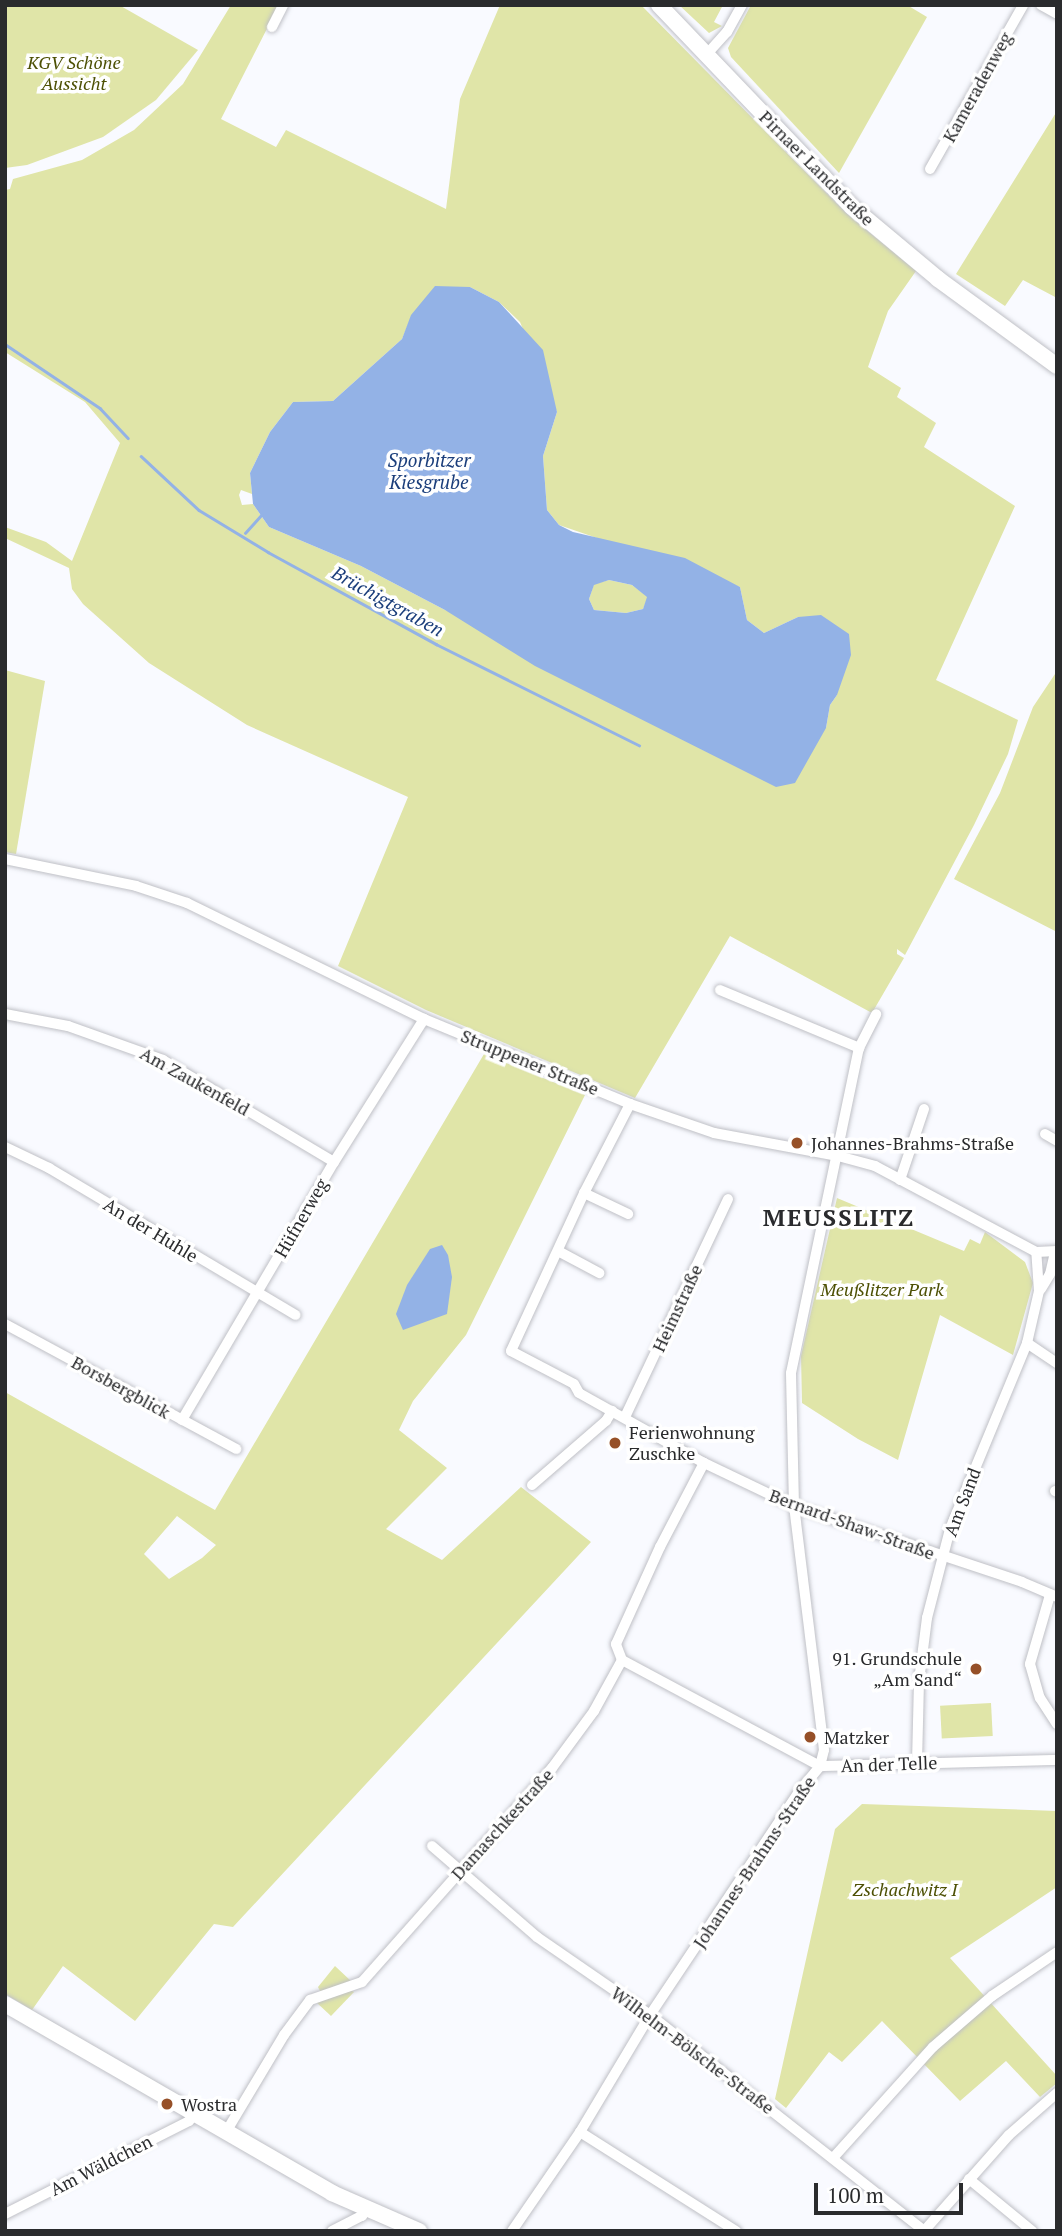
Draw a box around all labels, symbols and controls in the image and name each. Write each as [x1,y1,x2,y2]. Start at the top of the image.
street label: Kameradenweg [938,28,1016,146]
park label: KGV Schöne Aussicht [27,52,121,94]
street label: Pirnaer Landstraße [755,106,879,230]
water label: Sporbitzer Kiesgrube [387,449,471,493]
water label: Brüchigtgraben [328,561,448,641]
street label: Struppener Straße [458,1024,602,1100]
street label: Am Zaukenfeld [137,1042,253,1120]
place label: Johannes-Brahms-Straße [811,1132,1014,1154]
marker: Johannes-Brahms-Straße [789,1135,805,1151]
street label: Hüfnerweg [270,1175,332,1261]
street label: An der Huhle [100,1193,202,1267]
district label: MEUSSLITZ [764,1204,914,1232]
street label: Heimstraße [647,1261,707,1355]
park label: Meußlitzer Park [820,1278,944,1300]
street label: Borsbergblick [68,1351,174,1423]
place label: Ferienwohnung Zuschke [629,1422,755,1464]
marker: Ferienwohnung Zuschke [607,1435,623,1451]
street label: Am Sand [939,1465,985,1539]
street label: Bernard-Shaw-Straße [766,1484,938,1564]
place label: 91. Grundschule „Am Sand“ [832,1648,962,1690]
marker: 91. Grundschule „Am Sand“ [968,1661,984,1677]
place label: Matzker [824,1726,889,1748]
marker: Matzker [802,1729,818,1745]
street label: An der Telle [840,1752,938,1776]
street label: Damaschkestraße [446,1764,558,1884]
street label: Johannes-Brahms-Straße [688,1772,820,1952]
park label: Zschachwitz I [853,1878,957,1900]
street label: Wilhelm-Bölsche-Straße [607,1982,779,2118]
place label: Wostra [181,2093,237,2115]
marker: Wostra [159,2096,175,2112]
street label: Am Wäldchen [46,2130,156,2200]
scale bar [817,2170,966,2214]
text: 100 m [827,2181,884,2209]

